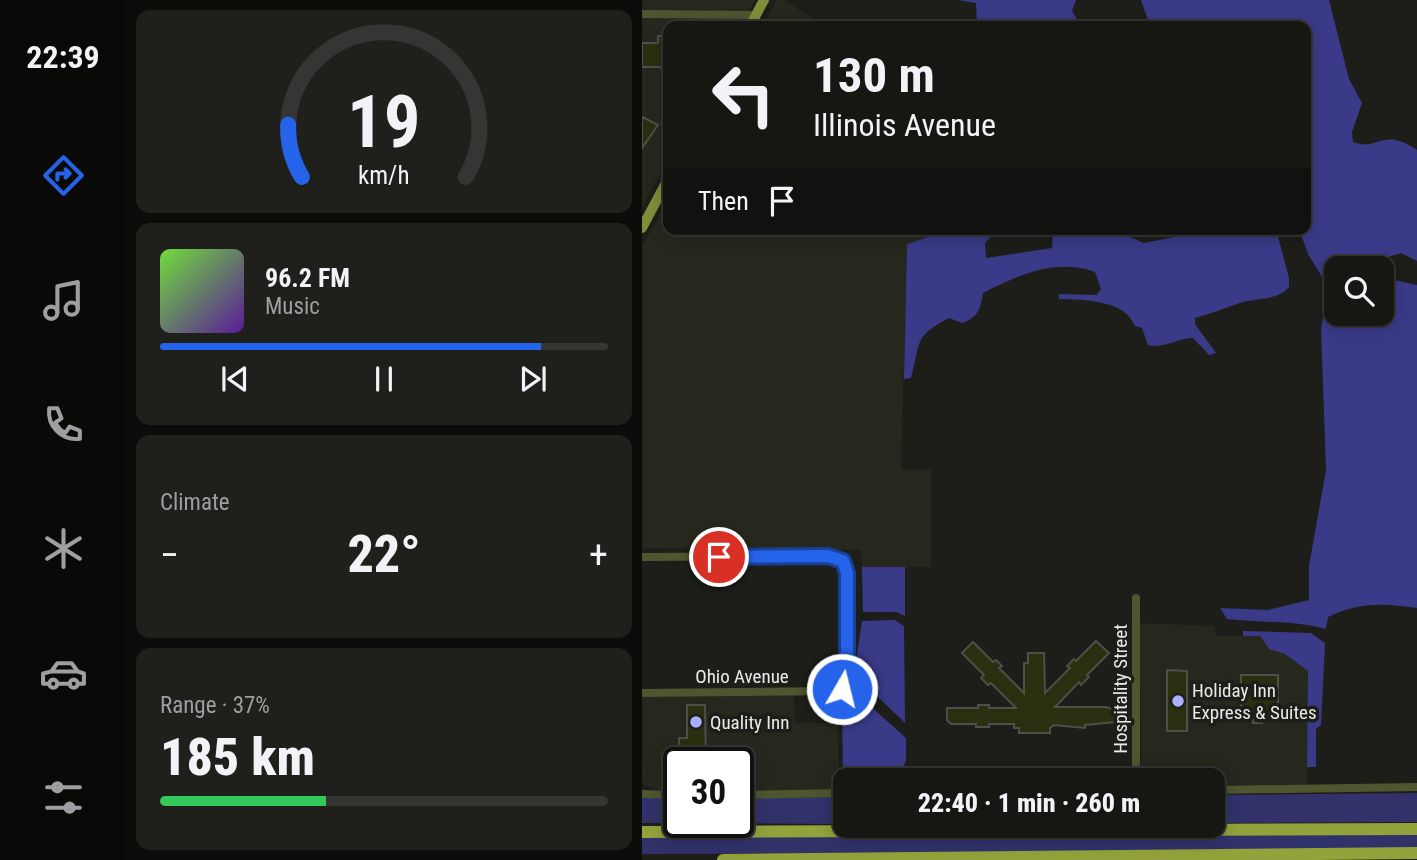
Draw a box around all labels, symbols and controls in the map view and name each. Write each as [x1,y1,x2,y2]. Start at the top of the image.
text: 22:39 [26,38,100,76]
text: 130 m [813,47,935,104]
icon: left [698,49,789,140]
text: 19 [347,80,421,166]
text: Illinois Avenue [813,106,996,144]
icon: directions [39,151,88,200]
text: km/h [358,161,410,190]
icon: arrive [763,182,801,220]
text: Then [698,186,749,216]
map controls [1324,256,1394,326]
button: search [1324,256,1394,326]
text: 96.2 FM [265,263,350,293]
icon: music [39,276,88,325]
text: Music [265,293,320,320]
icon: previous [216,360,254,398]
icon: pause [365,360,403,398]
icon: next [514,360,552,398]
icon: phone [39,400,88,449]
text: Climate [160,489,230,516]
icon: climate [39,524,88,573]
text: 22° [347,524,421,585]
pin [689,527,749,587]
text: − [160,533,179,577]
text: + [589,533,608,577]
icon: arrive [700,538,738,576]
street label: Hospitality Street [1109,624,1132,754]
icon: car [39,649,88,698]
position arrow [805,652,879,726]
street label: Ohio Avenue [695,665,789,688]
place label: Holiday Inn Express & Suites [1192,679,1317,724]
text: Range · 37% [160,692,270,719]
marker: Holiday Inn Express & Suites [1170,693,1186,709]
place label: Quality Inn [710,711,789,734]
marker: Quality Inn [688,714,704,730]
text: 185 km [160,727,315,788]
speed limit sign: 30 [663,747,754,838]
icon: filters [39,773,88,822]
text: 22:40 · 1 min · 260 m [918,788,1140,818]

